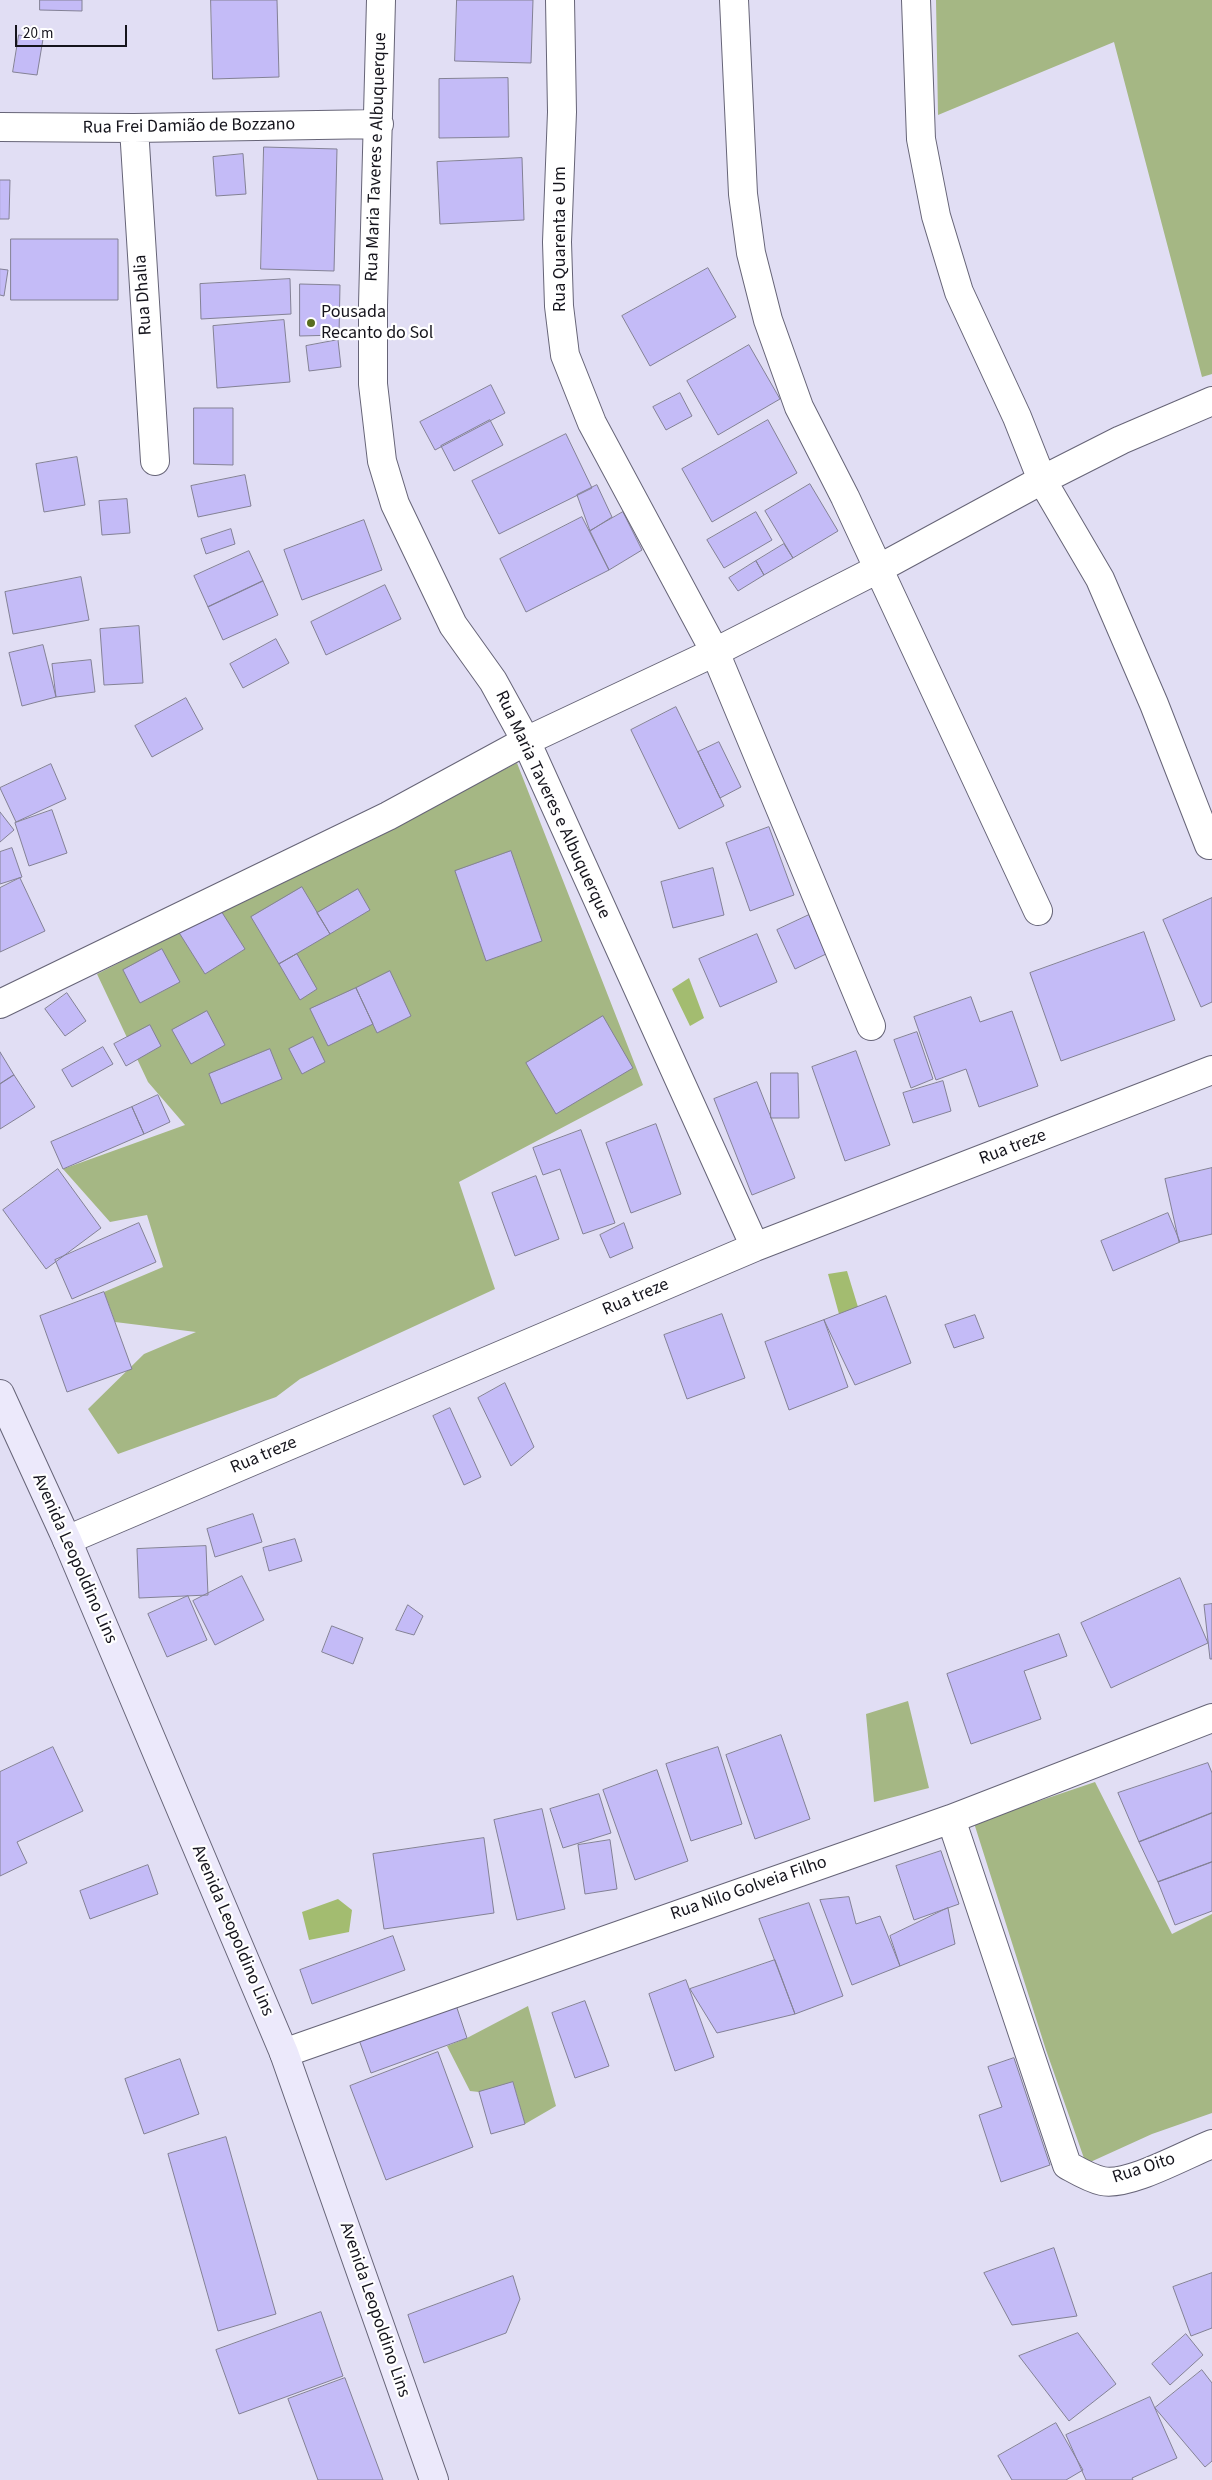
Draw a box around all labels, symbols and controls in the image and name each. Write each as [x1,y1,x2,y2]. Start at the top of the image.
scale bar [18,15,130,47]
text: 20 m [23,23,53,44]
street label: Rua Maria Taveres e Albuquerque [362,32,392,282]
street label: Rua Frei Damião de Bozzano [83,114,295,140]
street label: Rua Quarenta e Um [550,166,572,312]
street label: Rua Dhalia [130,254,158,336]
place label: Pousada Recanto do Sol [321,302,433,344]
marker: Pousada Recanto do Sol [305,317,317,329]
street label: Rua Maria Taveres e Albuquerque [490,688,614,922]
street label: Rua treze [976,1125,1050,1171]
street label: Rua treze [599,1274,673,1322]
street label: Rua treze [227,1432,301,1480]
street label: Avenida Leopoldino Lins [27,1471,121,1647]
street label: Avenida Leopoldino Lins [186,1842,278,2020]
street label: Rua Nilo Golveia Filho [668,1852,830,1926]
street label: Rua Oito [1110,2149,1178,2189]
street label: Avenida Leopoldino Lins [334,2220,414,2400]

